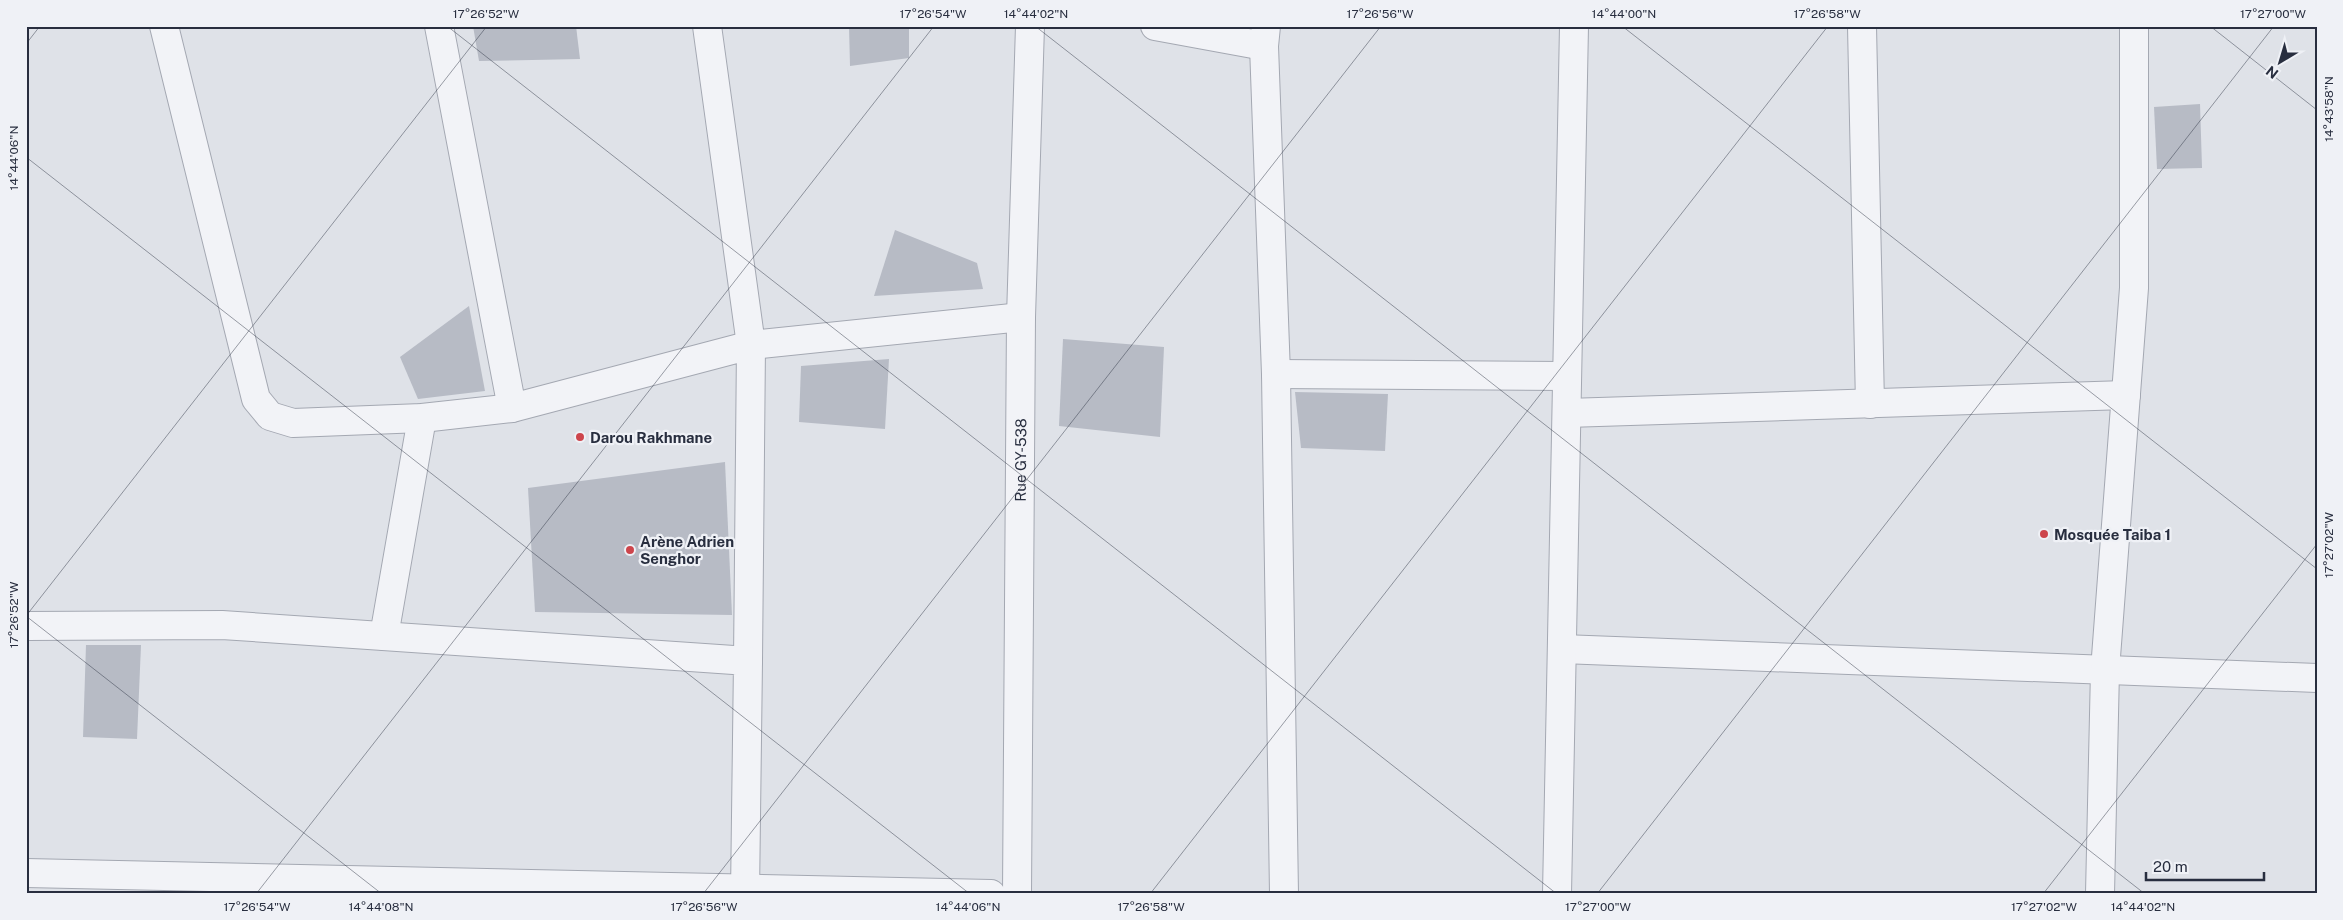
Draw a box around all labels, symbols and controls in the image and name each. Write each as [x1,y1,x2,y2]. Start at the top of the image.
text: 17°26'52"W [453,7,520,21]
text: 17°26'54"W [899,7,967,21]
text: 14°44'02"N [1004,7,1068,21]
text: 17°26'56"W [1347,7,1414,21]
text: 14°44'00"N [1592,7,1656,21]
text: 17°26'58"W [1793,7,1861,21]
text: 17°27'00"W [2240,7,2307,21]
north arrow [2256,38,2306,88]
text: N [2263,63,2281,82]
text: 14°43'58"N [2322,76,2336,142]
text: 14°44'06"N [7,126,21,190]
street label: Rue GY-538 [1011,418,1029,502]
place label: Darou Rakhmane [590,429,712,446]
marker: Darou Rakhmane [574,431,586,443]
text: 17°27'02"W [2322,511,2336,578]
place label: Mosquée Taiba 1 [2054,526,2171,543]
marker: Mosquée Taiba 1 [2038,528,2050,540]
place label: Arène Adrien Senghor [640,533,734,567]
marker: Arène Adrien Senghor [624,544,636,556]
text: 17°26'52"W [7,581,21,648]
scale bar [2146,850,2263,882]
text: 20 m [2153,858,2188,875]
text: 17°26'54"W [223,900,291,914]
text: 14°44'08"N [348,900,414,914]
text: 17°26'56"W [671,900,738,914]
text: 14°44'06"N [936,900,1000,914]
text: 17°26'58"W [1117,900,1185,914]
text: 17°27'00"W [1565,900,1632,914]
text: 17°27'02"W [2011,900,2078,914]
text: 14°44'02"N [2111,900,2175,914]

